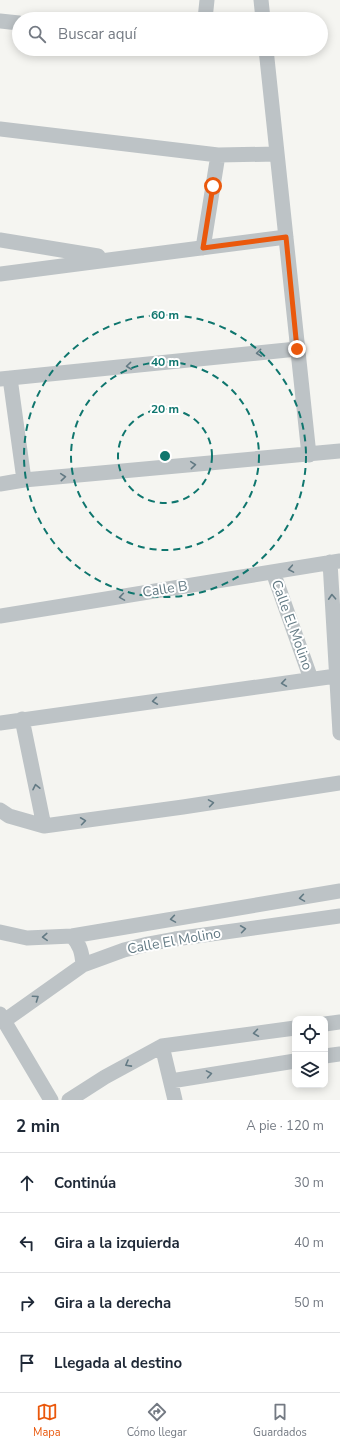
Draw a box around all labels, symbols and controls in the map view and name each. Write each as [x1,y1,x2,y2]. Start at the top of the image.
search box [12,12,328,56]
icon: search [26,23,48,45]
text: Buscar aquí [58,24,136,44]
route start [204,177,222,195]
text: 60 m [151,307,179,323]
route end [288,340,306,358]
one-way arrow [256,348,262,357]
text: 40 m [151,354,179,370]
one-way arrow [126,361,132,370]
text: 20 m [151,401,179,417]
centre of rings [158,449,172,463]
one-way arrow [190,461,196,470]
one-way arrow [60,472,66,481]
one-way arrow [288,564,295,572]
street label: Calle B [141,576,189,602]
street label: Calle El Molino [267,577,317,673]
one-way arrow [119,592,125,600]
one-way arrow [327,594,336,600]
one-way arrow [281,678,287,687]
one-way arrow [152,696,158,705]
one-way arrow [32,784,41,791]
one-way arrow [208,799,214,808]
one-way arrow [79,816,86,825]
one-way arrow [298,893,305,901]
one-way arrow [170,914,176,923]
street label: Calle El Molino [126,923,222,959]
one-way arrow [240,925,247,934]
one-way arrow [42,933,48,941]
one-way arrow [31,996,38,1003]
map controls [292,1016,328,1088]
button: locate [292,1016,328,1052]
one-way arrow [253,1028,259,1037]
button: layers [292,1052,328,1088]
one-way arrow [125,1060,132,1067]
one-way arrow [206,1070,212,1079]
text: 2 min [16,1115,60,1138]
text: A pie · 120 m [246,1117,324,1135]
icon: ahead [16,1172,38,1194]
text: Continúa [54,1173,116,1193]
text: 30 m [294,1174,324,1192]
icon: left [16,1232,38,1254]
text: Gira a la izquierda [54,1233,180,1253]
text: 40 m [294,1234,324,1252]
icon: right [16,1292,38,1314]
text: Gira a la derecha [54,1293,171,1313]
text: 50 m [294,1294,324,1312]
icon: arrive [16,1352,38,1374]
text: Llegada al destino [54,1353,182,1373]
tab: Mapa [33,1401,61,1440]
tab: Cómo llegar [127,1401,187,1440]
tab: Guardados [253,1401,307,1440]

